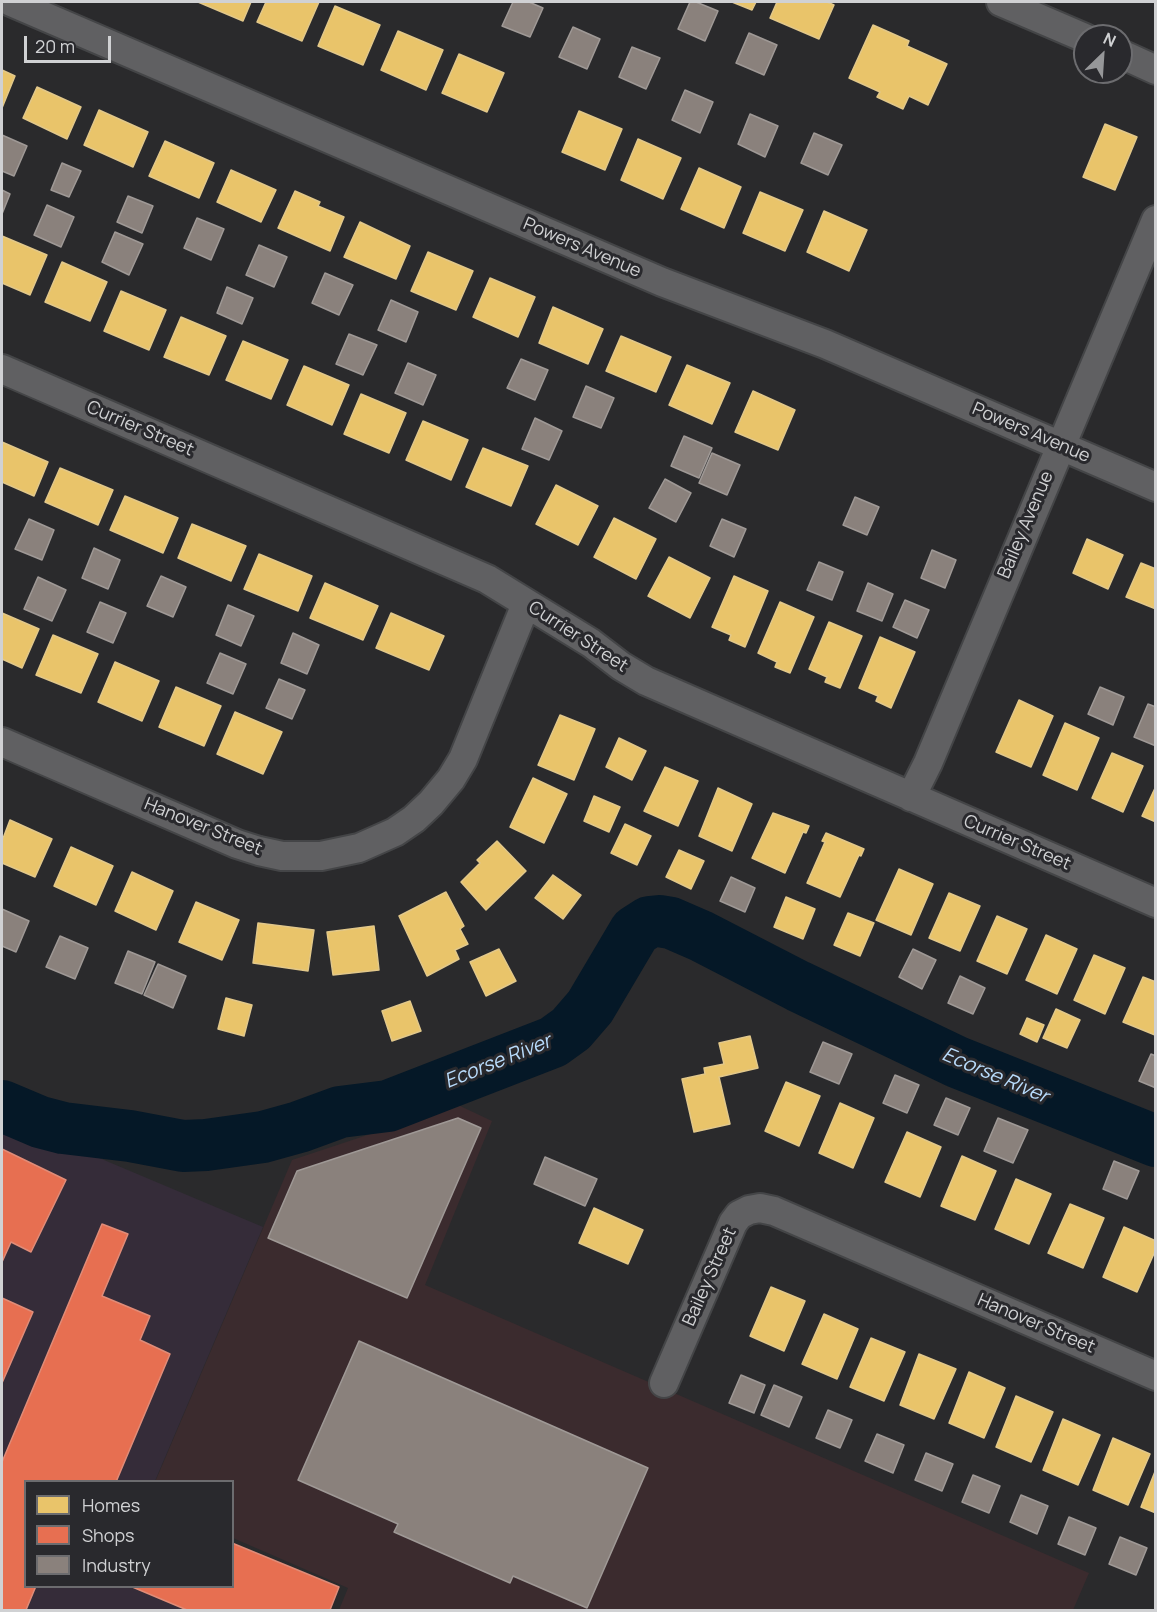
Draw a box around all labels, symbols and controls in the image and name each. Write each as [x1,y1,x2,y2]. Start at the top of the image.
scale bar [27,24,114,62]
north arrow [1073,24,1133,84]
text: N [1100,27,1120,52]
text: 20 m [35,34,75,58]
street label: Powers Avenue [520,213,644,283]
street label: Currier Street [83,397,197,461]
street label: Powers Avenue [969,398,1093,468]
street label: Bailey Avenue [994,468,1058,582]
street label: Currier Street [524,597,632,677]
street label: Hanover Street [141,793,265,861]
street label: Currier Street [960,811,1074,875]
water label: Ecorse River [441,1030,555,1094]
water label: Ecorse River [938,1043,1052,1109]
street label: Bailey Street [679,1224,741,1330]
street label: Hanover Street [974,1290,1098,1358]
legend [24,1480,234,1588]
text: Homes [82,1493,140,1517]
text: Shops [82,1523,134,1547]
text: Industry [82,1553,151,1577]

